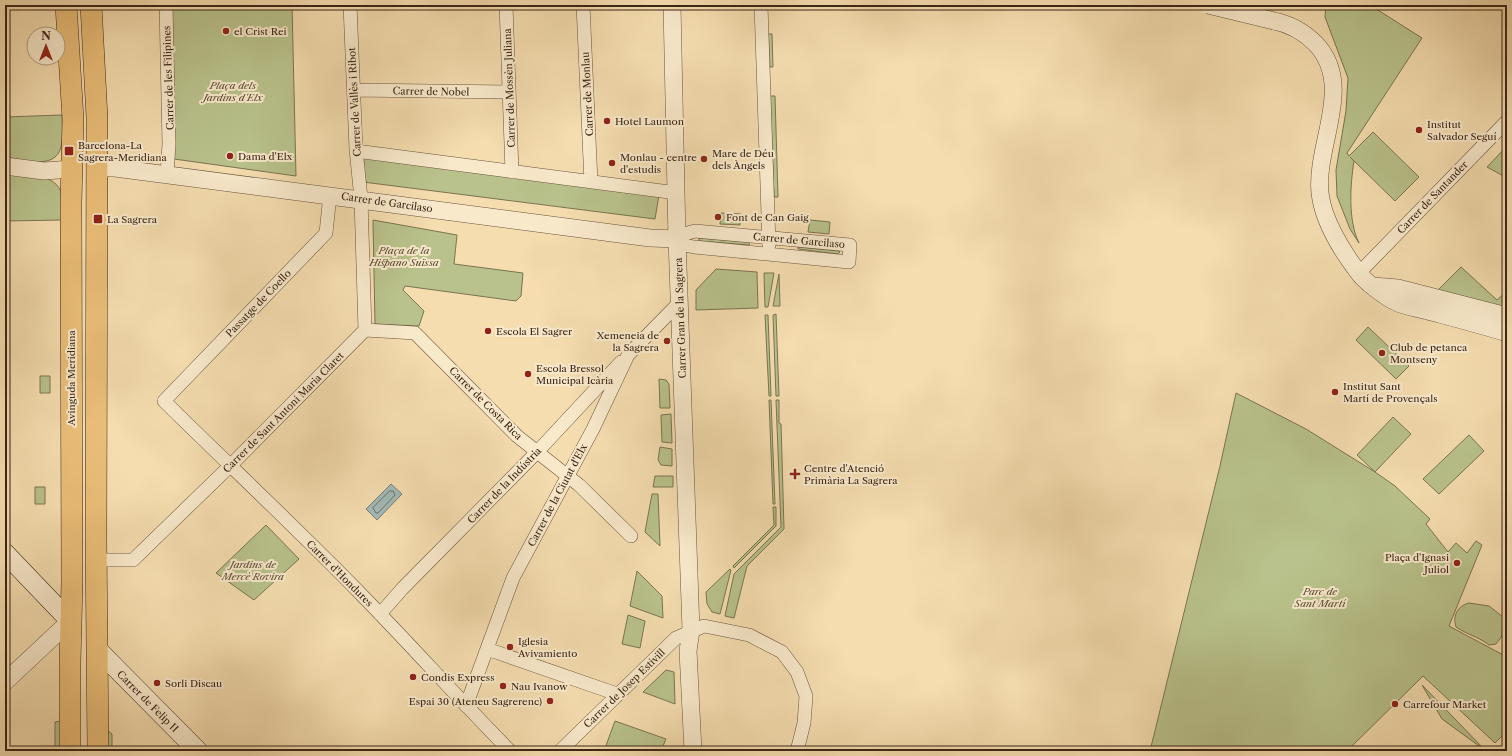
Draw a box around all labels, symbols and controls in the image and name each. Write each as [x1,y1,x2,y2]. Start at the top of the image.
place label: el Crist Rei [234,25,287,38]
north arrow [26,26,66,66]
street label: Carrer de les Filipines [160,26,177,130]
marker: el Crist Rei [221,26,231,36]
street label: Carrer de Mossèn Juliana [501,27,518,148]
text: N [41,29,51,43]
street label: Carrer de Vallès i Ribot [345,47,364,157]
street label: Carrer de Monlau [579,51,596,137]
park label: Plaça dels Jardins d'Elx [200,79,264,104]
street label: Carrer de Nobel [393,84,469,99]
place label: Hotel Laumon [615,115,685,128]
marker: Hotel Laumon [602,116,612,126]
place label: Institut Salvador Seguí [1427,118,1496,143]
marker: Institut Salvador Seguí [1414,125,1424,135]
place label: Barcelona-La Sagrera-Meridiana [78,139,167,164]
marker: Barcelona-La Sagrera-Meridiana [63,145,75,157]
place label: Mare de Déu dels Àngels [712,147,774,172]
place label: Dama d'Elx [238,150,293,163]
marker: Dama d'Elx [225,151,235,161]
place label: Monlau - centre d'estudis [620,151,697,176]
marker: Mare de Déu dels Àngels [699,154,709,164]
marker: Monlau - centre d'estudis [607,158,617,168]
street label: Carrer de Santander [1394,158,1471,237]
street label: Carrer de Garcilaso [340,190,434,215]
place label: Font de Can Gaig [726,211,809,224]
marker: Font de Can Gaig [713,212,723,222]
marker: La Sagrera [92,213,104,225]
place label: La Sagrera [107,213,158,226]
street label: Carrer de Garcilaso [752,230,846,251]
park label: Plaça de la Hispano Suïssa [368,244,439,269]
street label: Carrer Gran de la Sagrera [672,257,689,379]
street label: Passatge de Coello [223,267,294,340]
place label: Escola El Sagrer [496,325,573,338]
marker: Escola El Sagrer [483,326,493,336]
place label: Xemeneia de la Sagrera [596,329,660,354]
street label: Avinguda Meridiana [65,330,78,427]
marker: Xemeneia de la Sagrera [662,336,672,346]
place label: Club de petanca Montseny [1390,341,1468,366]
marker: Club de petanca Montseny [1377,348,1387,358]
street label: Carrer de Sant Antoni Maria Claret [220,349,347,476]
place label: Escola Bressol Municipal Icària [536,362,614,387]
street label: Carrer de Costa Rica [446,364,525,443]
marker: Escola Bressol Municipal Icària [523,369,533,379]
place label: Institut Sant Martí de Provençals [1343,380,1438,405]
marker: Institut Sant Martí de Provençals [1330,387,1340,397]
street label: Carrer de la Ciutat d'Elx [525,441,590,549]
street label: Carrer de la Indústria [465,444,545,526]
place label: Centre d'Atenció Primària La Sagrera [804,462,898,487]
marker: Centre d'Atenció Primària La Sagrera [789,468,801,480]
street label: Carrer d'Hondures [304,537,376,609]
place label: Plaça d'Ignasi Juliol [1385,551,1449,576]
park label: Jardins de Mercè Rovira [221,558,284,583]
marker: Plaça d'Ignasi Juliol [1452,558,1462,568]
park label: Parc de Sant Martí [1294,585,1346,610]
place label: Iglesia Avivamiento [517,635,577,660]
marker: Iglesia Avivamiento [505,642,515,652]
street label: Carrer de Josep Estivill [581,646,668,731]
street label: Carrer de Felip II [114,668,181,735]
place label: Condis Express [421,671,495,684]
marker: Condis Express [408,672,418,682]
place label: Sorli Discau [165,677,222,690]
marker: Sorli Discau [152,678,162,688]
place label: Nau Ivanow [511,680,568,693]
marker: Nau Ivanow [498,681,508,691]
place label: Espai 30 (Ateneu Sagrerenc) [409,695,542,708]
marker: Espai 30 (Ateneu Sagrerenc) [545,696,555,706]
place label: Carrefour Market [1403,698,1487,711]
marker: Carrefour Market [1390,699,1400,709]

